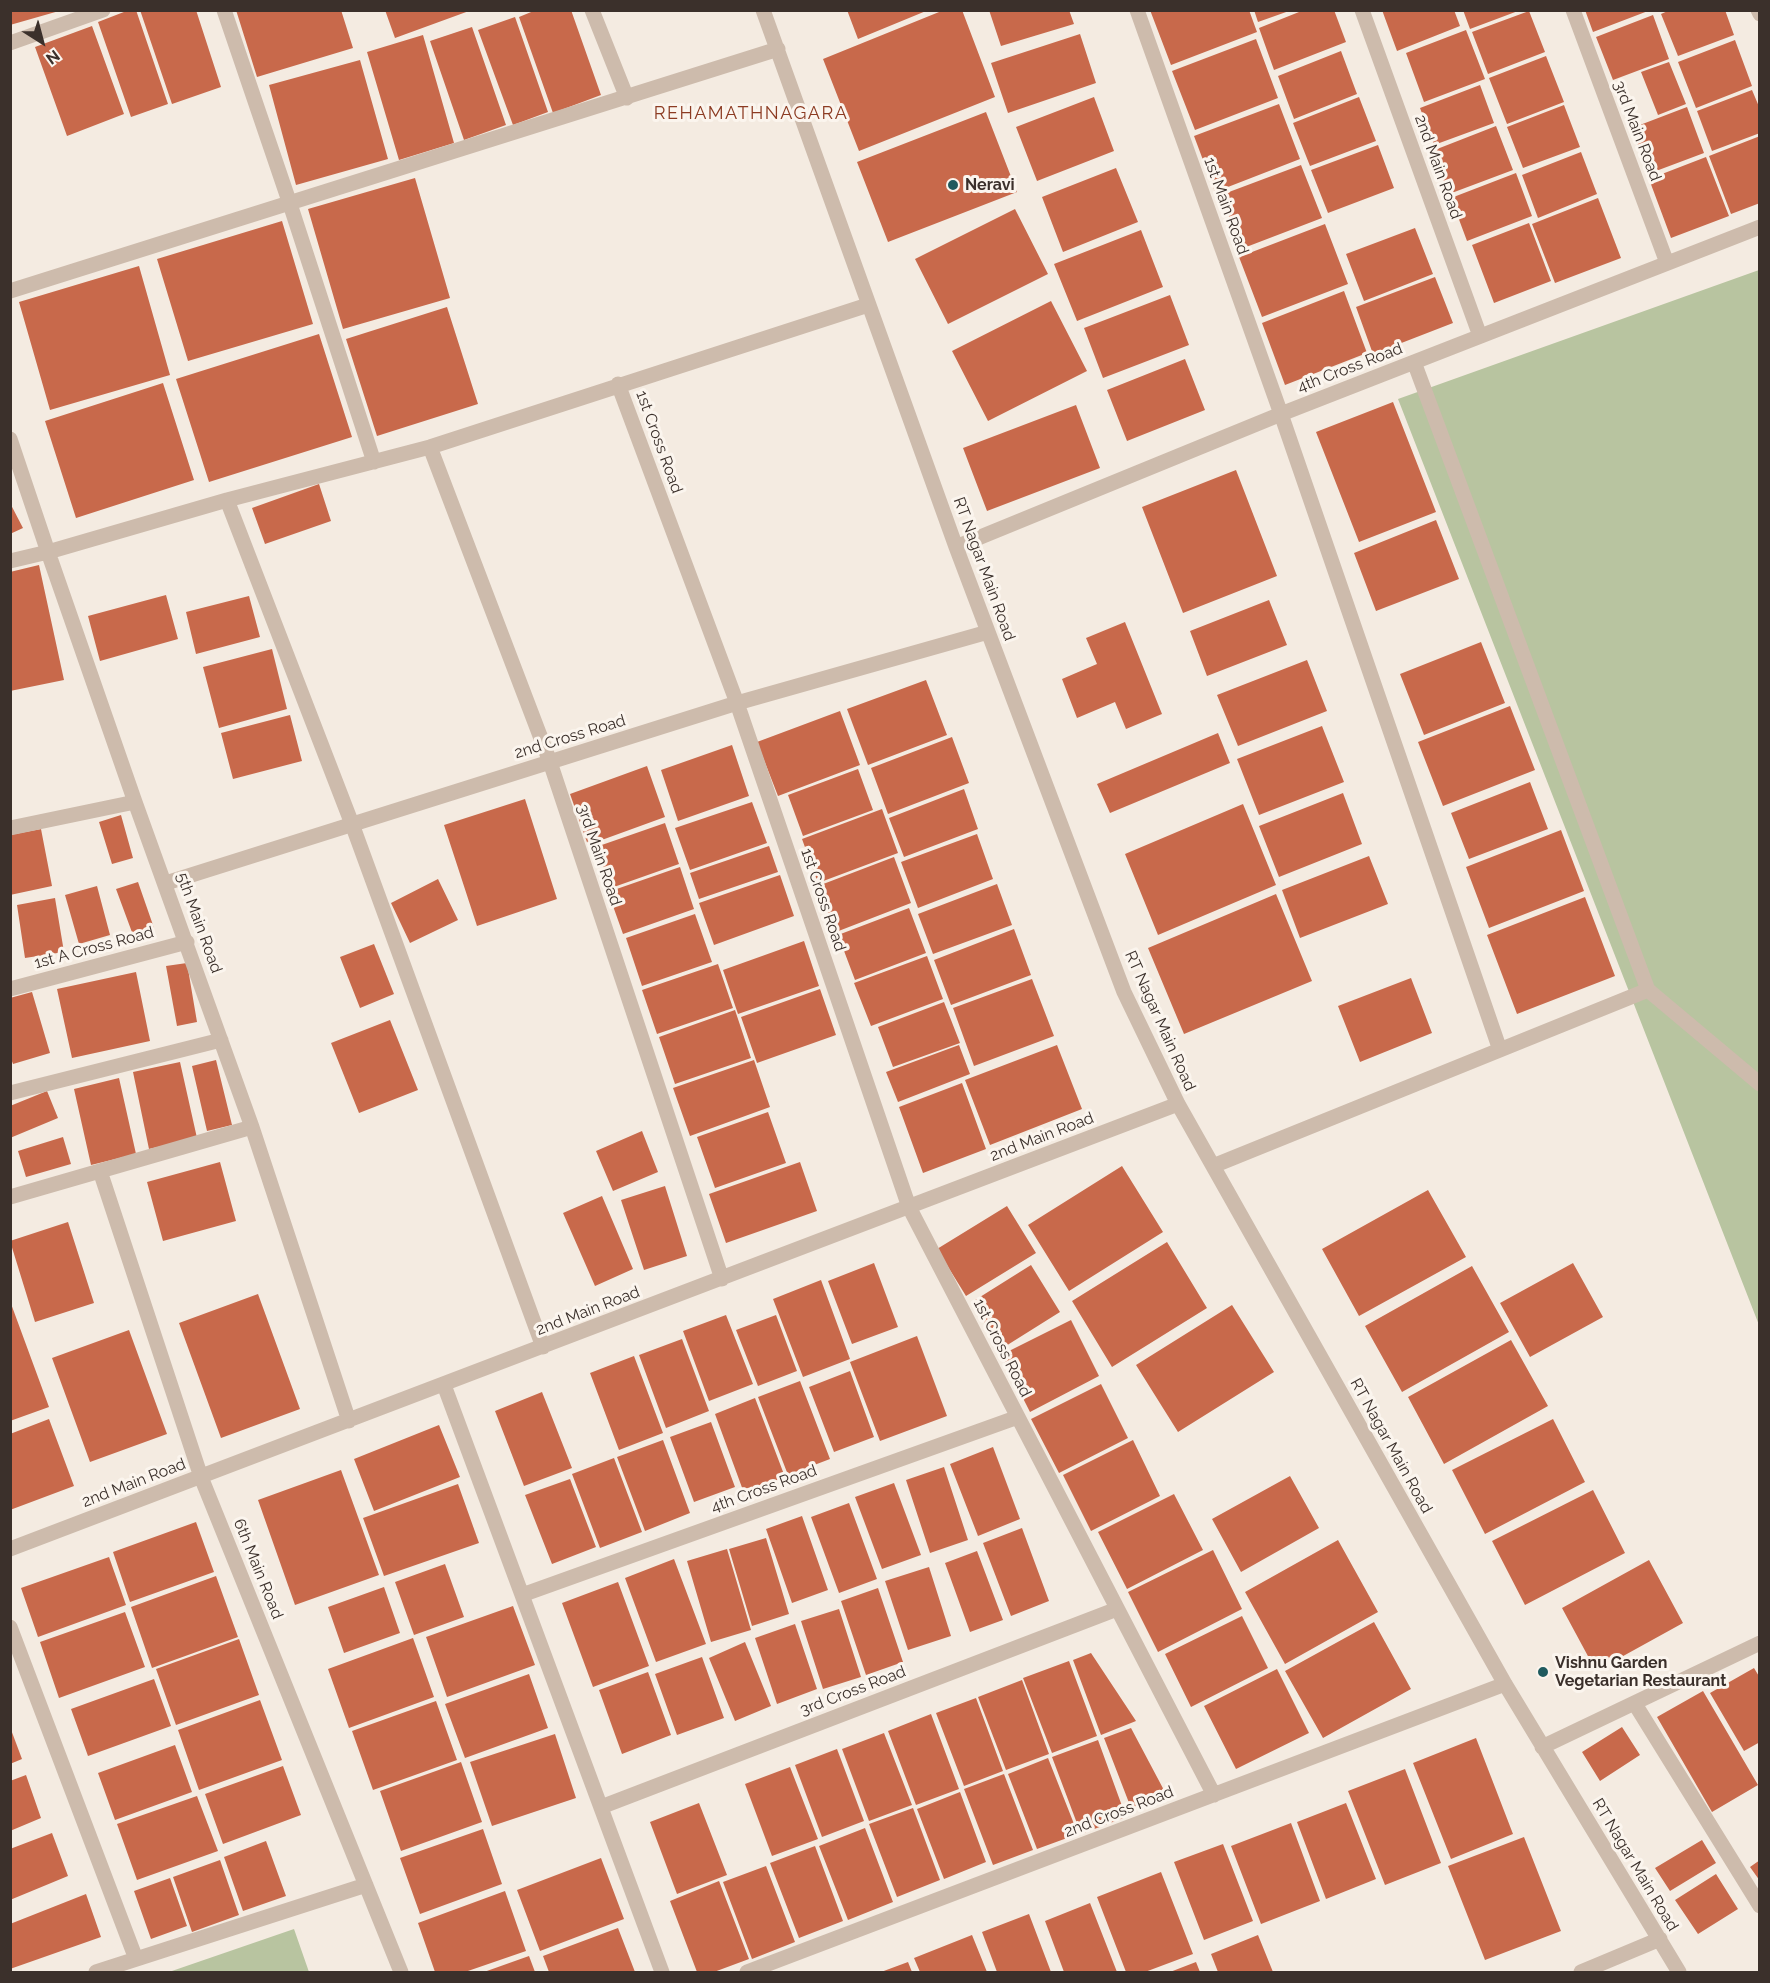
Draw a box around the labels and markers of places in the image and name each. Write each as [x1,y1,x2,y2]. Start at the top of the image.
place label: Neravi [965,175,1015,195]
marker: Neravi [946,178,960,192]
place label: Vishnu Garden Vegetarian Restaurant [1555,1653,1726,1691]
marker: Vishnu Garden Vegetarian Restaurant [1536,1665,1550,1679]

